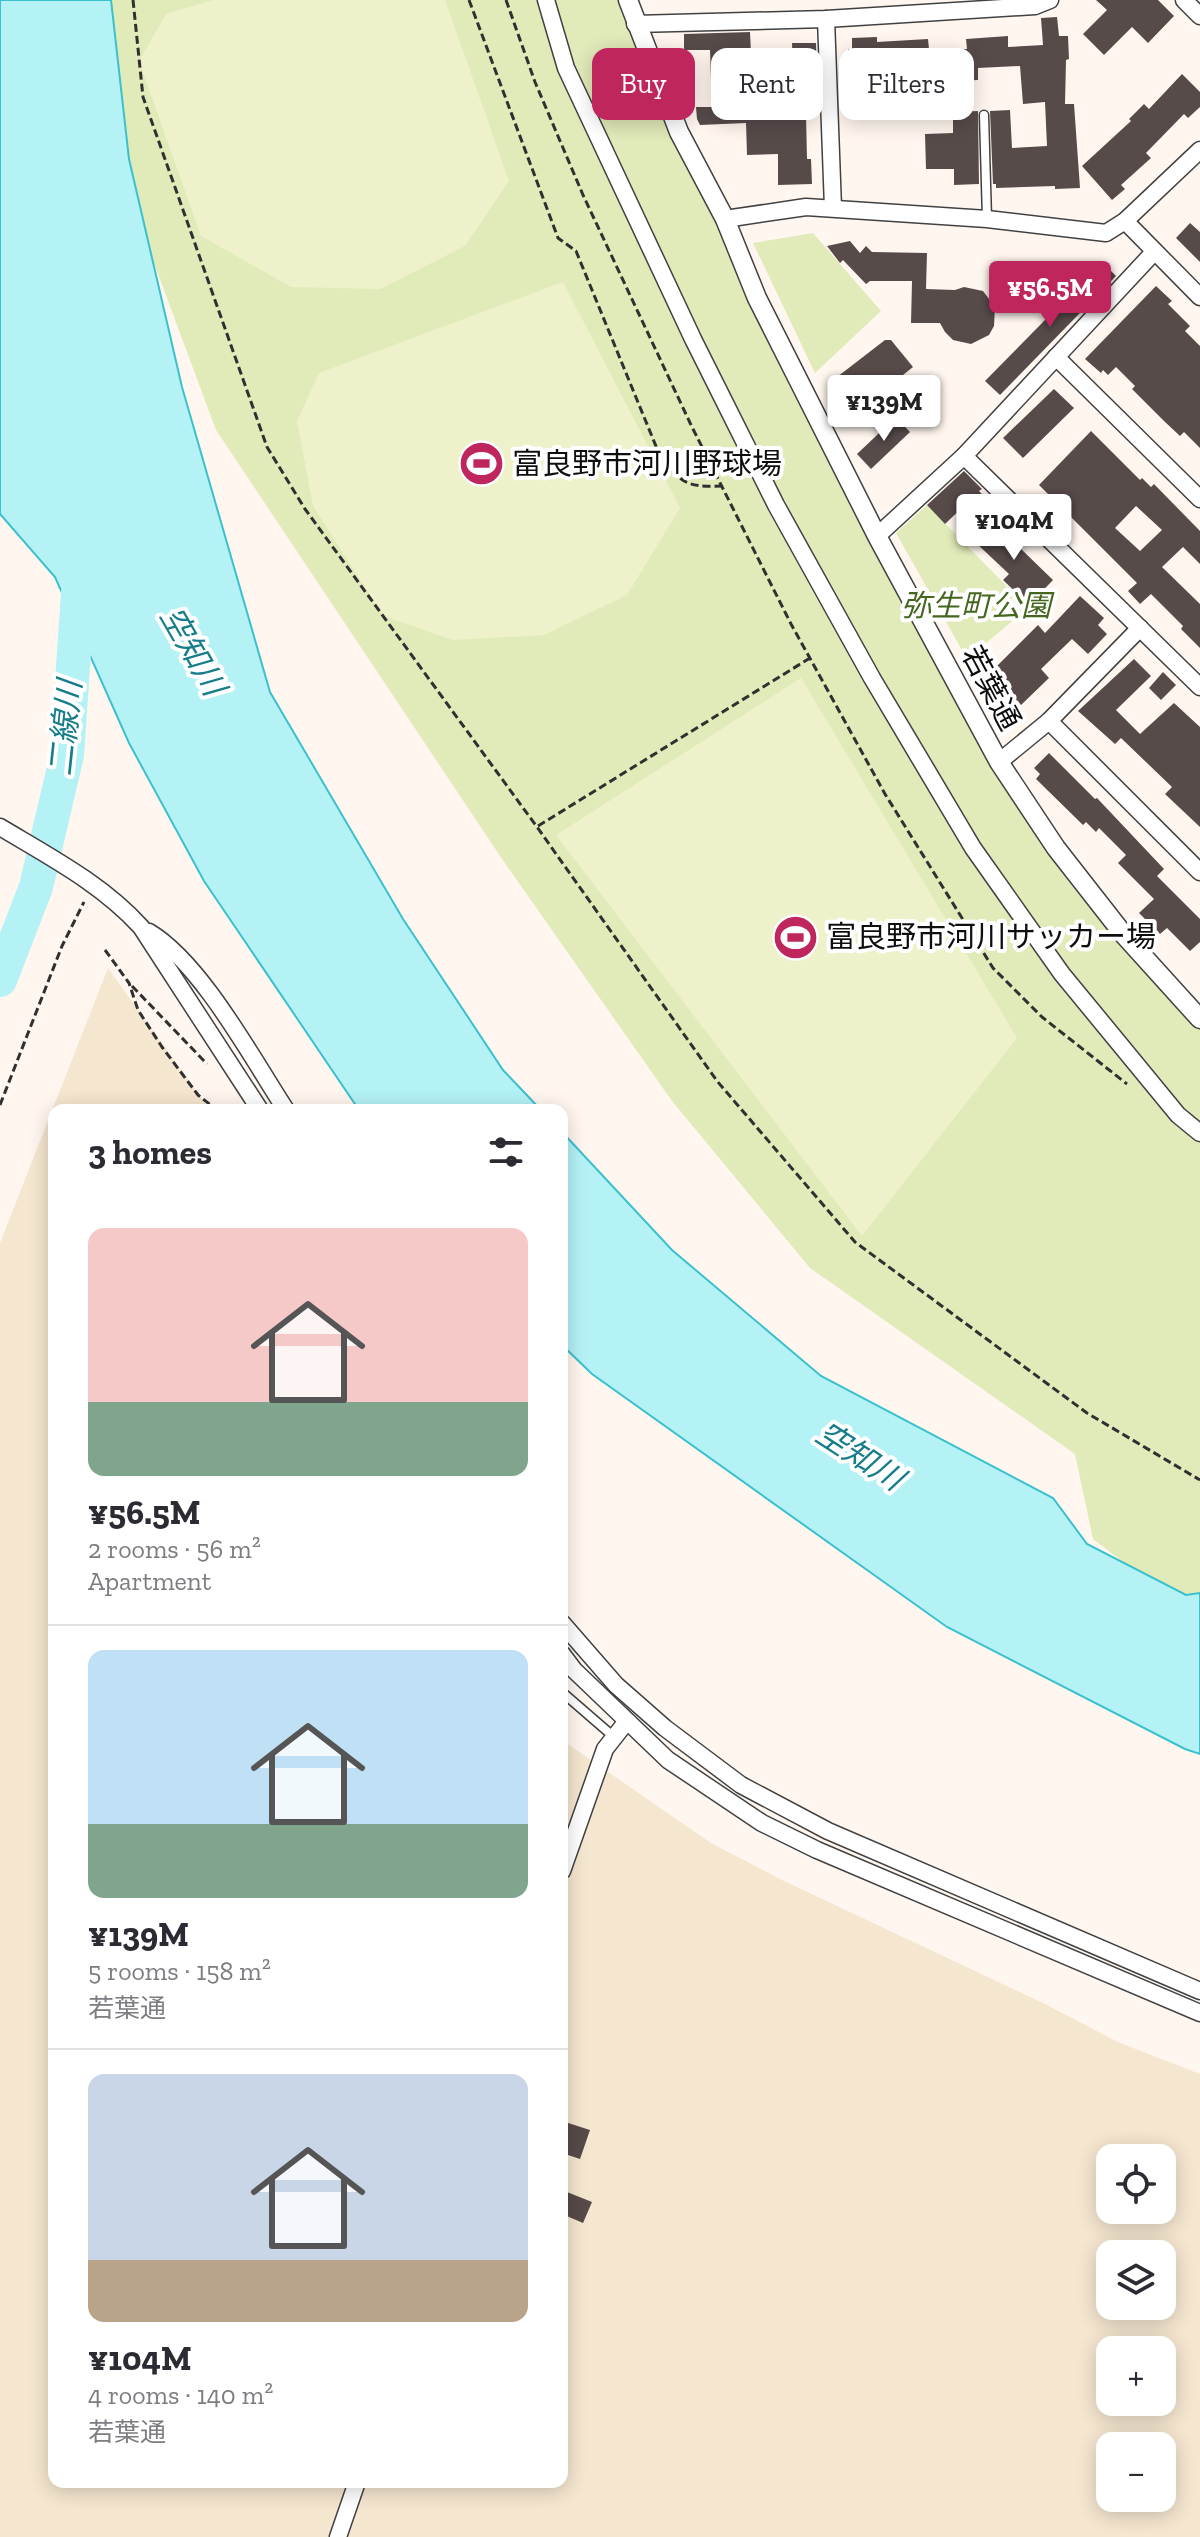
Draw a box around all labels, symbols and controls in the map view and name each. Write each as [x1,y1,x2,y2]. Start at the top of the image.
chip: Buy [592,48,695,120]
chip: Rent [711,48,823,120]
chip: Filters [839,48,974,120]
pin: ¥56.5M [985,261,1115,329]
text: ¥56.5M [1007,271,1093,303]
pin: ¥139M [828,375,940,443]
text: ¥139M [845,385,923,417]
sports icon: 富良野市河川野球場 [457,440,505,488]
place label: 富良野市河川野球場 [512,446,782,482]
pin: ¥104M [958,494,1070,562]
text: ¥104M [974,504,1054,536]
park label: 弥生町公園 [901,588,1055,624]
water label: 空知川 [153,600,235,705]
street label: 若葉通 [954,640,1028,736]
water label: 二線川 [41,675,89,778]
sports icon: 富良野市河川サッカー場 [771,913,819,961]
place label: 富良野市河川サッカー場 [826,919,1156,955]
icon: filters [484,1130,528,1174]
text: 3 homes [88,1132,212,1173]
icon: home [236,1280,380,1424]
water label: 空知川 [809,1414,913,1500]
text: ¥56.5M [88,1492,200,1533]
text: 2 rooms · 56 m² [88,1533,261,1565]
text: Apartment [88,1565,211,1597]
icon: home [236,1702,380,1846]
text: ¥139M [88,1914,189,1955]
text: 5 rooms · 158 m² [88,1955,271,1987]
text: 若葉通 [88,1992,166,2024]
icon: home [236,2126,380,2270]
map controls [1096,2144,1176,2512]
button: locate [1096,2144,1176,2224]
button: layers [1096,2240,1176,2320]
button: + [1096,2336,1176,2416]
text: ¥104M [88,2338,192,2379]
text: 4 rooms · 140 m² [88,2379,273,2411]
text: 若葉通 [88,2416,166,2448]
button: − [1096,2432,1176,2512]

